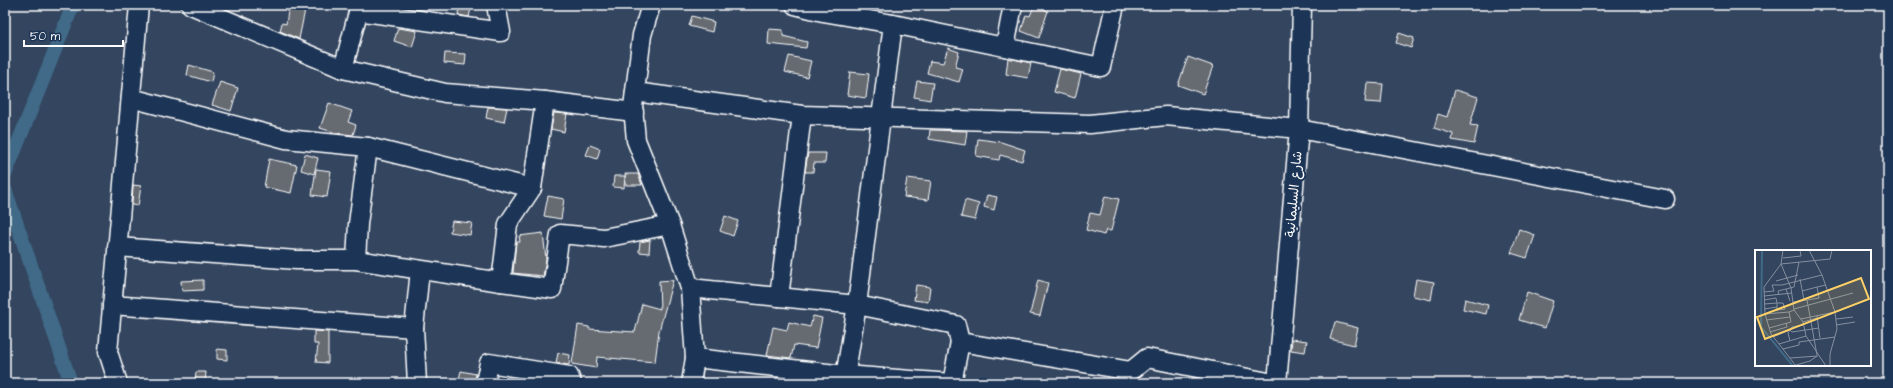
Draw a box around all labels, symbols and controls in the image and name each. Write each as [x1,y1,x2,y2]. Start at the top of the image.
scale bar [24,22,123,48]
text: 50 m [30,28,61,45]
street label: شارع السليمانية [1281,150,1307,238]
inset map [1755,250,1871,366]

